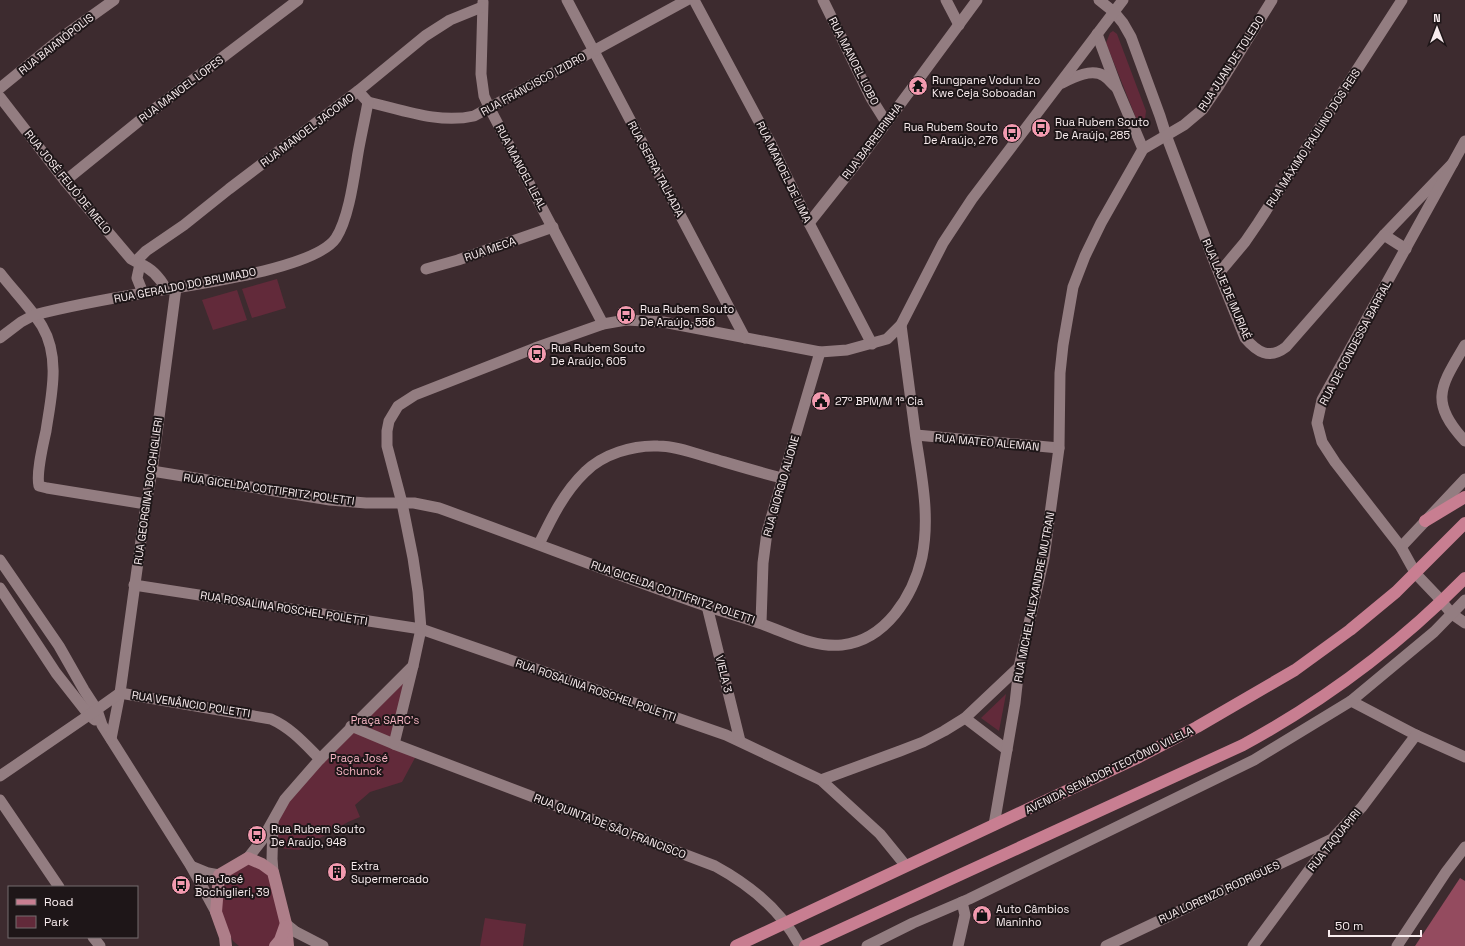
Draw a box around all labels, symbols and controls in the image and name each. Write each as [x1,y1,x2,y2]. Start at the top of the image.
north arrow [1417,8,1457,48]
street label: RUA BAIANÓPOLIS [15,9,97,78]
text: N [1433,11,1441,25]
street label: RUA JUAN DE TOLEDO [1195,13,1267,113]
street label: RUA MANOEL LOBO [826,15,882,107]
street label: RUA FRANCISCO IZIDRO [478,49,588,119]
street label: RUA MANOEL LOPES [136,52,226,125]
street label: RUA MÁXIMO PAULINO DOS REIS [1263,66,1363,210]
place label: Rungpane Vodun Izo Kwe Ceja Soboadan [932,73,1041,100]
temple icon: Rungpane Vodun Izo Kwe Ceja Soboadan [907,75,929,97]
street label: RUA MANOEL JACOMO [257,90,357,170]
street label: RUA BARREIRINHA [839,100,905,182]
place label: Rua Rubem Souto De Araújo, 285 [1055,115,1150,142]
bus stop icon: Rua Rubem Souto De Araújo, 285 [1030,117,1052,139]
street label: RUA SERRA TALHADA [625,119,687,219]
street label: RUA MANOEL DE LIMA [753,119,815,225]
place label: Rua Rubem Souto De Araújo, 276 [904,120,998,147]
street label: RUA MANOEL LEAL [493,122,549,212]
bus stop icon: Rua Rubem Souto De Araújo, 276 [1001,122,1023,144]
street label: RUA JOSÉ FEIJÓ DE MELO [22,127,115,237]
street label: RUA MECA [462,234,518,264]
street label: RUA LAJE DE MURIAÉ [1199,237,1255,341]
street label: RUA GERALDO DO BRUMADO [113,264,257,306]
street label: RUA DE CONDESSA BARRAL [1316,278,1394,408]
place label: Rua Rubem Souto De Araújo, 556 [640,302,735,329]
bus stop icon: Rua Rubem Souto De Araújo, 556 [615,304,637,326]
place label: Rua Rubem Souto De Araújo, 605 [551,341,646,368]
bus stop icon: Rua Rubem Souto De Araújo, 605 [526,343,548,365]
public building icon: 27º BPM/M 1ª Cia [810,390,832,412]
place label: 27º BPM/M 1ª Cia [835,394,924,408]
street label: RUA GEORGINA BOCCHIGLIERI [131,416,165,566]
street label: RUA MATEO ALEMAN [934,430,1040,454]
street label: RUA GIORGIO ALIONE [760,434,802,538]
street label: RUA GICELDA COTTIFRITZ POLETTI [183,470,355,508]
street label: RUA MICHEL ALEXANDRE MUTRAN [1011,511,1057,683]
street label: RUA GICELDA COTTIFRITZ POLETTI [589,557,757,627]
street label: RUA ROSALINA ROSCHEL POLETTI [199,588,369,628]
street label: VIELA 3 [713,654,735,694]
street label: RUA ROSALINA ROSCHEL POLETTI [514,656,678,724]
street label: RUA VENÂNCIO POLETTI [131,688,251,720]
park label: Praça SARC's [351,713,420,727]
street label: AVENIDA SENADOR TEOTÔNIO VILELA [1023,723,1195,817]
park label: Praça José Schunck [330,751,388,778]
street label: RUA QUINTA DE SÃO FRANCISCO [532,790,688,862]
street label: RUA TAQUAPIRI [1305,806,1363,874]
place label: Rua Rubem Souto De Araújo, 948 [271,822,366,849]
bus stop icon: Rua Rubem Souto De Araújo, 948 [246,824,268,846]
street label: RUA LORENZO RODRIGUES [1156,858,1282,926]
place label: Extra Supermercado [351,859,429,886]
building icon: Extra Supermercado [326,861,348,883]
place label: Rua José Bochiglieri, 39 [195,872,270,899]
bus stop icon: Rua José Bochiglieri, 39 [170,874,192,896]
legend [8,886,138,938]
text: Road [44,894,73,910]
place label: Auto Câmbios Maninho [996,902,1070,929]
shop icon: Auto Câmbios Maninho [971,904,993,926]
scale bar [1329,912,1421,938]
text: Park [44,914,69,930]
text: 50 m [1335,918,1363,934]

